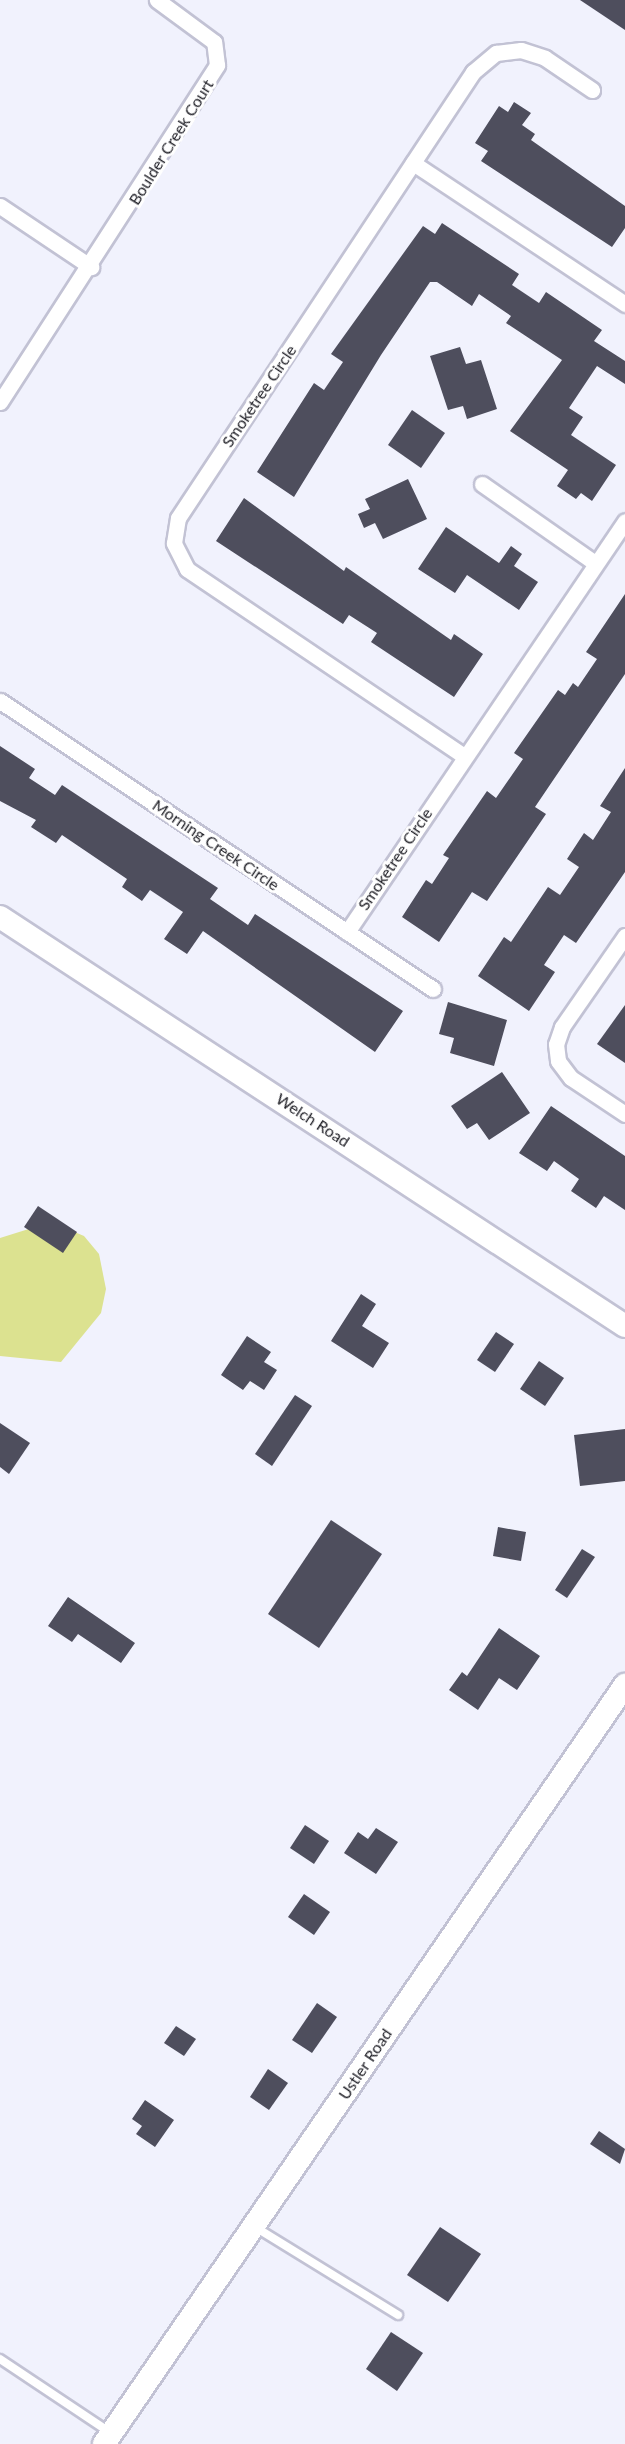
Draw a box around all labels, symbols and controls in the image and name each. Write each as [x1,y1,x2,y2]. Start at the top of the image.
street label: Boulder Creek Court [125,76,217,208]
street label: Smoketree Circle [218,341,300,451]
street label: Morning Creek Circle [149,795,283,895]
street label: Smoketree Circle [354,804,436,914]
street label: Welch Road [273,1089,353,1151]
street label: Ustler Road [334,2025,396,2103]

